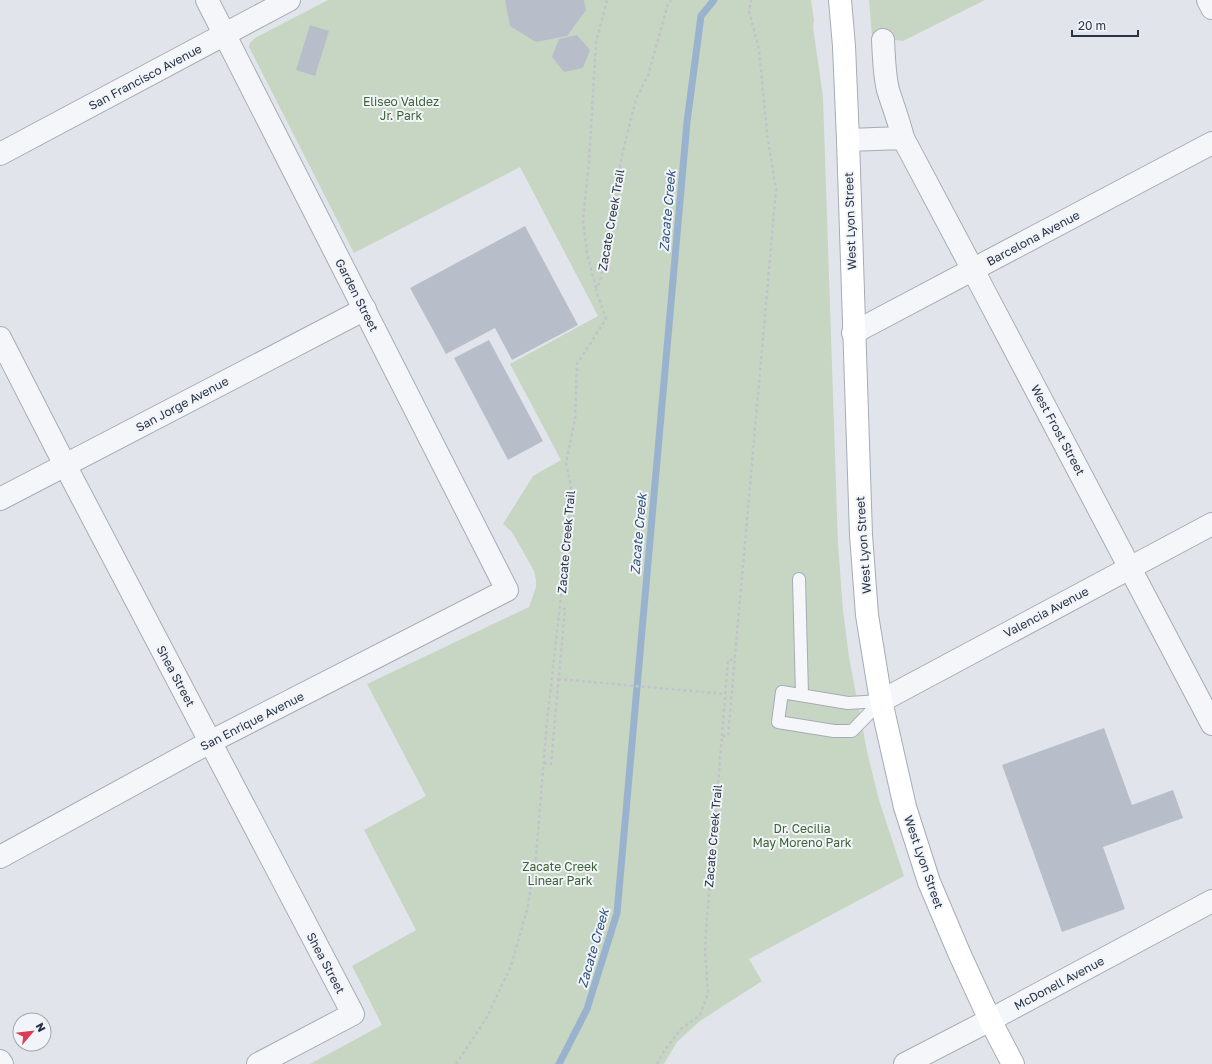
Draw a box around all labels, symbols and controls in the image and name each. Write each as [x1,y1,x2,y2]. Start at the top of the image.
scale bar [1072,12,1138,38]
text: 20 m [1078,18,1106,33]
street label: San Francisco Avenue [86,41,204,113]
park label: Eliseo Valdez Jr. Park [363,94,439,123]
street label: Zacate Creek Trail [595,168,627,272]
water label: Zacate Creek [655,168,679,252]
street label: West Lyon Street [841,172,859,270]
street label: Barcelona Avenue [984,207,1082,269]
street label: Garden Street [332,256,382,334]
street label: San Jorge Avenue [133,373,231,435]
street label: West Frost Street [1028,382,1088,478]
street label: Zacate Creek Trail [554,490,578,594]
water label: Zacate Creek [626,491,650,575]
street label: West Lyon Street [852,496,874,594]
street label: Valencia Avenue [1001,583,1091,641]
street label: Shea Street [154,643,199,709]
street label: San Enrique Avenue [198,688,306,754]
street label: Zacate Creek Trail [701,784,725,888]
street label: West Lyon Street [901,813,947,911]
park label: Dr. Cecilia May Moreno Park [752,821,852,850]
park label: Zacate Creek Linear Park [522,859,598,888]
water label: Zacate Creek [574,905,612,989]
street label: Shea Street [304,930,349,996]
street label: McDonell Avenue [1011,953,1107,1013]
north arrow [12,1012,52,1052]
text: N [34,1020,49,1034]

